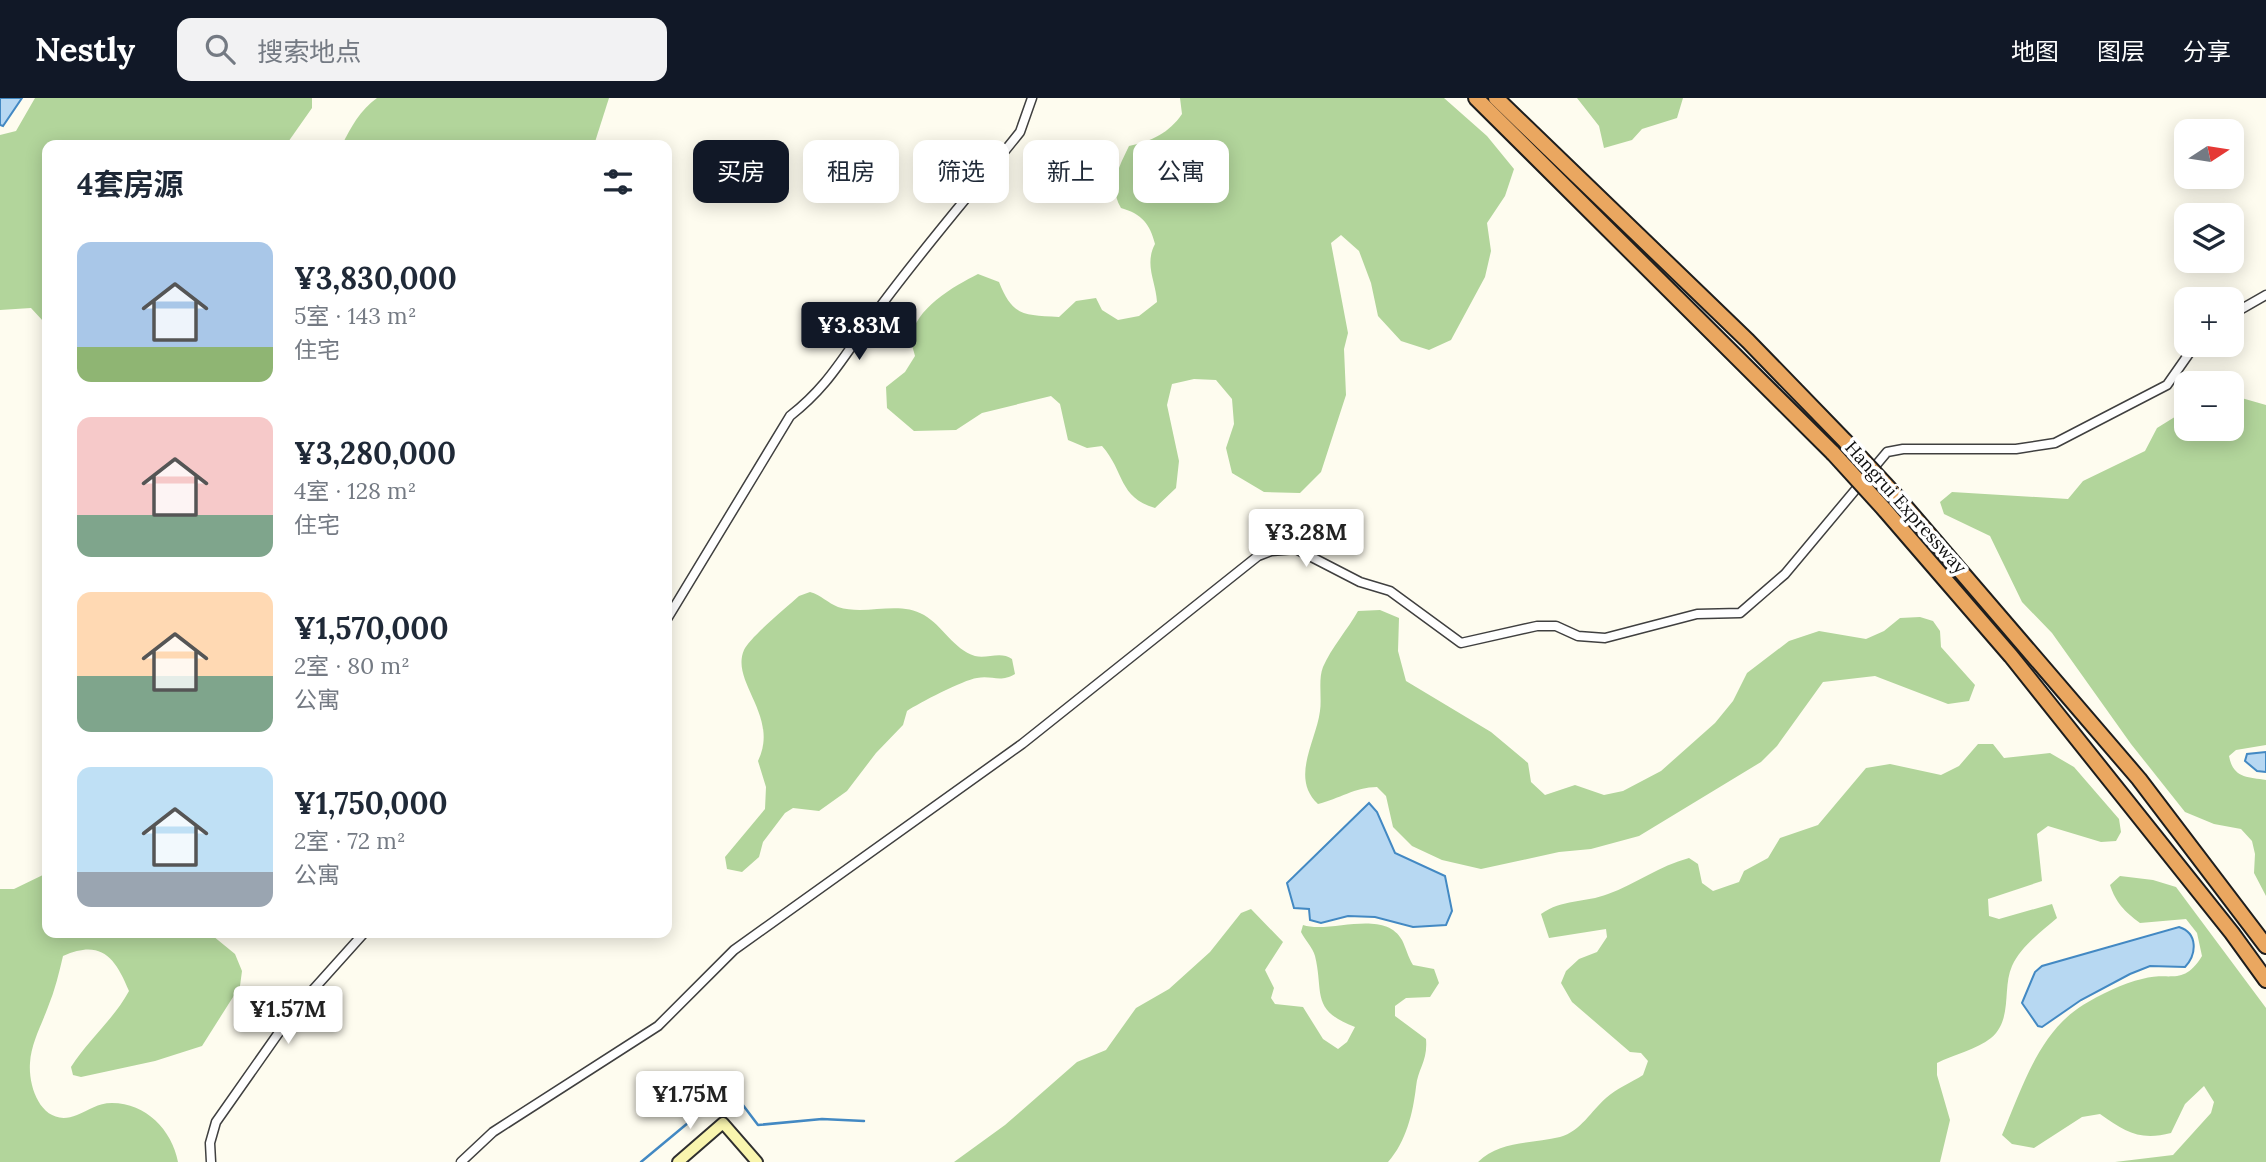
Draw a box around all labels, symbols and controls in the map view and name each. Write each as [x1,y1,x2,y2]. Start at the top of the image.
search box [177,18,667,81]
text: Nestly [35,28,135,70]
icon: search [201,30,239,68]
text: 搜索地点 [257,35,361,68]
text: 地图 [2011,36,2059,67]
text: 图层 [2097,36,2145,67]
text: 分享 [2183,36,2231,67]
north arrow [2174,119,2244,189]
map controls [2174,119,2244,441]
chip: 买房 [693,140,789,203]
chip: 租房 [803,140,899,203]
chip: 筛选 [913,140,1009,203]
chip: 新上 [1023,140,1119,203]
chip: 公寓 [1133,140,1229,203]
icon: filters [599,163,637,201]
text: 4套房源 [77,165,183,203]
button: layers [2174,203,2244,273]
text: ¥3,830,000 [294,259,457,297]
icon: home [133,270,217,354]
button: + [2174,287,2244,357]
text: 5室 · 143 m² [294,301,417,330]
pin: ¥3.83M [802,302,916,362]
text: ¥3.83M [817,310,901,339]
text: 住宅 [294,335,340,364]
button: − [2174,371,2244,441]
text: ¥3,280,000 [294,434,456,472]
street label: Hangrui Expressway [1840,436,1972,579]
icon: home [133,445,217,529]
text: 4室 · 128 m² [294,476,416,505]
text: 住宅 [294,510,340,539]
pin: ¥3.28M [1249,510,1363,569]
text: ¥3.28M [1265,517,1347,546]
text: ¥1,570,000 [294,609,448,647]
icon: home [133,620,217,704]
text: 2室 · 80 m² [294,651,410,680]
text: 公寓 [294,685,340,714]
text: ¥1,750,000 [294,784,448,822]
icon: home [133,795,217,879]
text: 2室 · 72 m² [294,826,406,855]
text: 公寓 [294,860,340,889]
pin: ¥1.57M [231,986,345,1046]
text: ¥1.57M [250,994,326,1023]
pin: ¥1.75M [633,1072,747,1131]
text: ¥1.75M [652,1079,728,1108]

